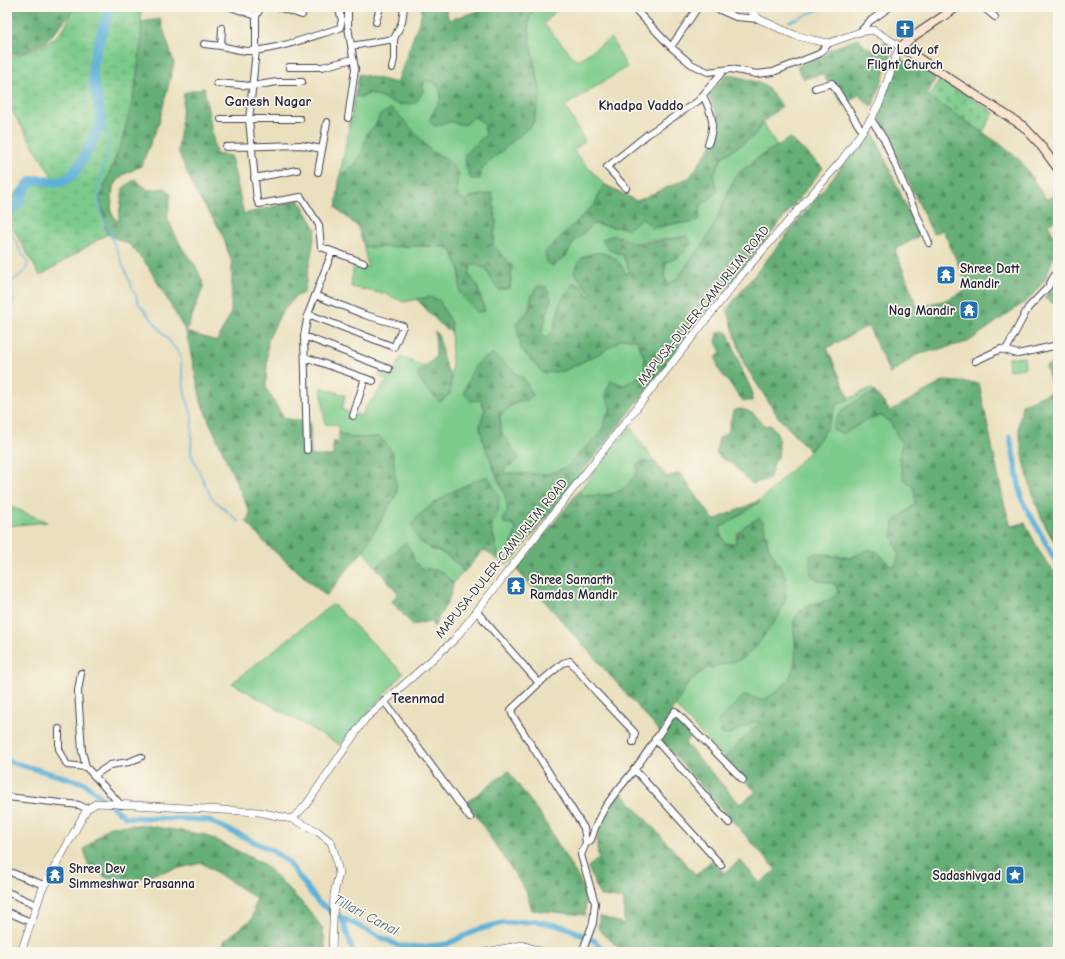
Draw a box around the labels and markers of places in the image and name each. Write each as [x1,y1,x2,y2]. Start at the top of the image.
church icon: Our Lady of Flight Church [894,18,916,40]
place label: Our Lady of Flight Church [867,42,943,72]
place label: Shree Datt Mandir [960,261,1020,291]
temple icon: Shree Datt Mandir [935,264,957,286]
temple icon: Nag Mandir [958,299,980,321]
place label: Nag Mandir [889,303,956,318]
place label: Shree Samarth Ramdas Mandir [530,572,618,602]
temple icon: Shree Samarth Ramdas Mandir [505,575,527,597]
place label: Shree Dev Simmeshwar Prasanna [69,861,195,891]
temple icon: Shree Dev Simmeshwar Prasanna [44,864,66,886]
place icon: Sadashivgad [1004,864,1026,886]
place label: Sadashivgad [933,868,1001,883]

